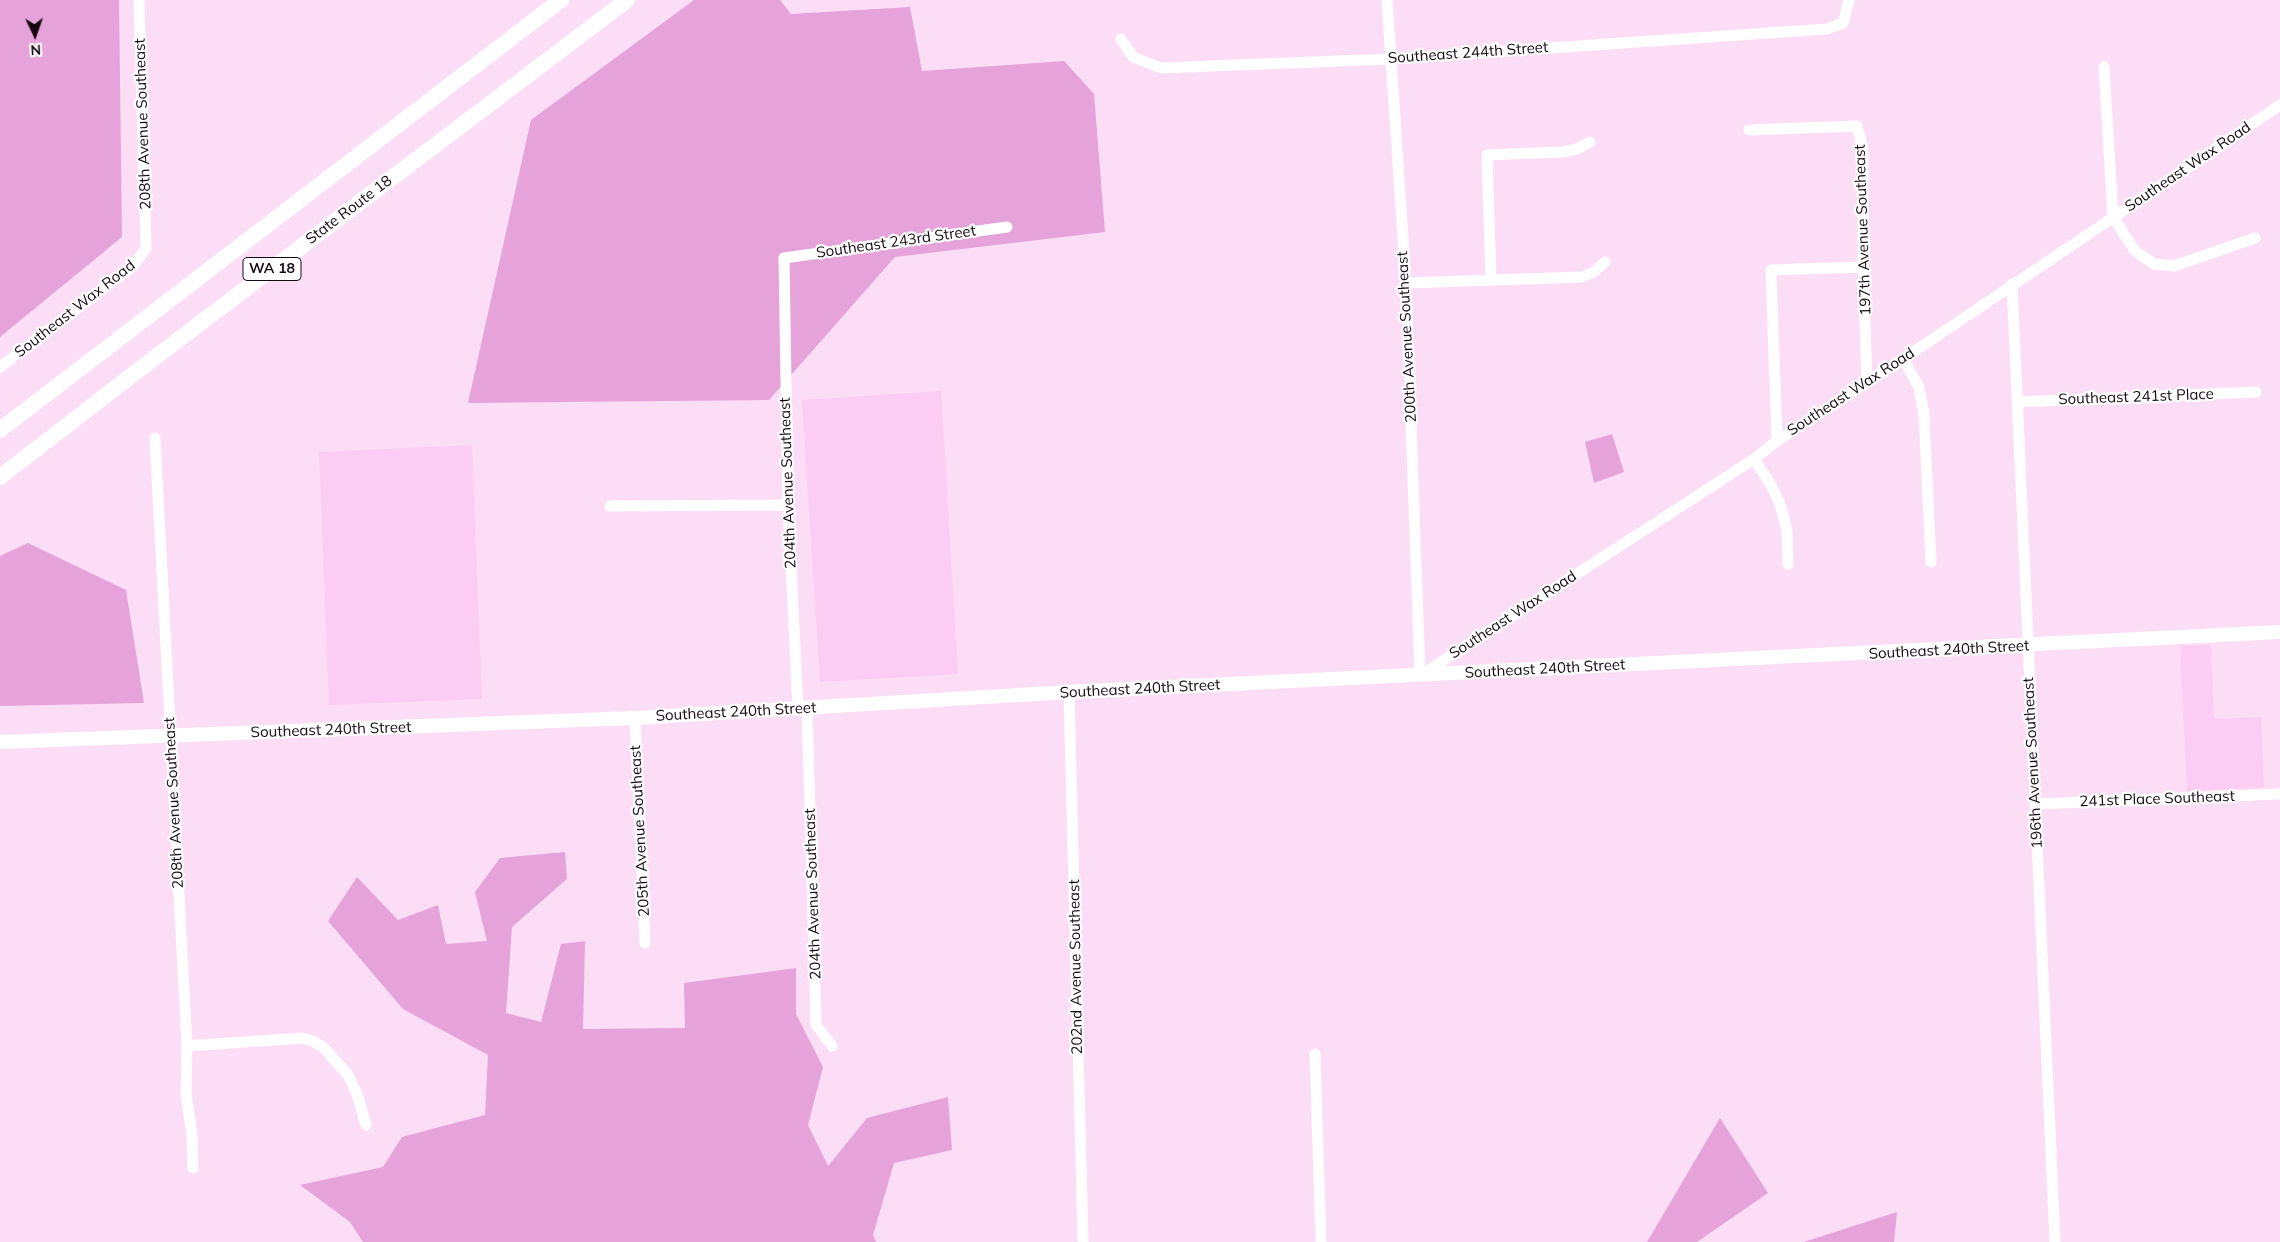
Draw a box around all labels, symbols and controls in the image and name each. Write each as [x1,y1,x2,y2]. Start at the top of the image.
north arrow [10,10,60,60]
street label: 208th Avenue Southeast [131,38,155,210]
street label: Southeast 244th Street [1387,38,1549,68]
text: N [30,41,42,59]
street label: Southeast Wax Road [2122,118,2254,216]
street label: 197th Avenue Southeast [1851,144,1875,316]
street label: State Route 18 [302,172,396,248]
street label: Southeast 243rd Street [815,222,977,262]
street label: 200th Avenue Southeast [1394,251,1420,423]
street label: Southeast Wax Road [11,256,139,362]
road number: WA 18 [243,258,301,280]
street label: Southeast Wax Road [1784,344,1918,440]
street label: Southeast 241st Place [2058,385,2214,409]
street label: 204th Avenue Southeast [776,397,800,569]
street label: Southeast Wax Road [1446,567,1580,663]
street label: Southeast 240th Street [1868,637,2030,663]
street label: Southeast 240th Street [1464,656,1626,682]
street label: Southeast 240th Street [1059,676,1221,702]
street label: 196th Avenue Southeast [2020,677,2046,849]
street label: Southeast 240th Street [655,699,817,725]
street label: 208th Avenue Southeast [161,717,187,889]
street label: Southeast 240th Street [250,718,412,742]
street label: 205th Avenue Southeast [627,745,653,917]
street label: 241st Place Southeast [2079,787,2235,811]
street label: 204th Avenue Southeast [801,808,825,980]
street label: 202nd Avenue Southeast [1065,879,1087,1055]

